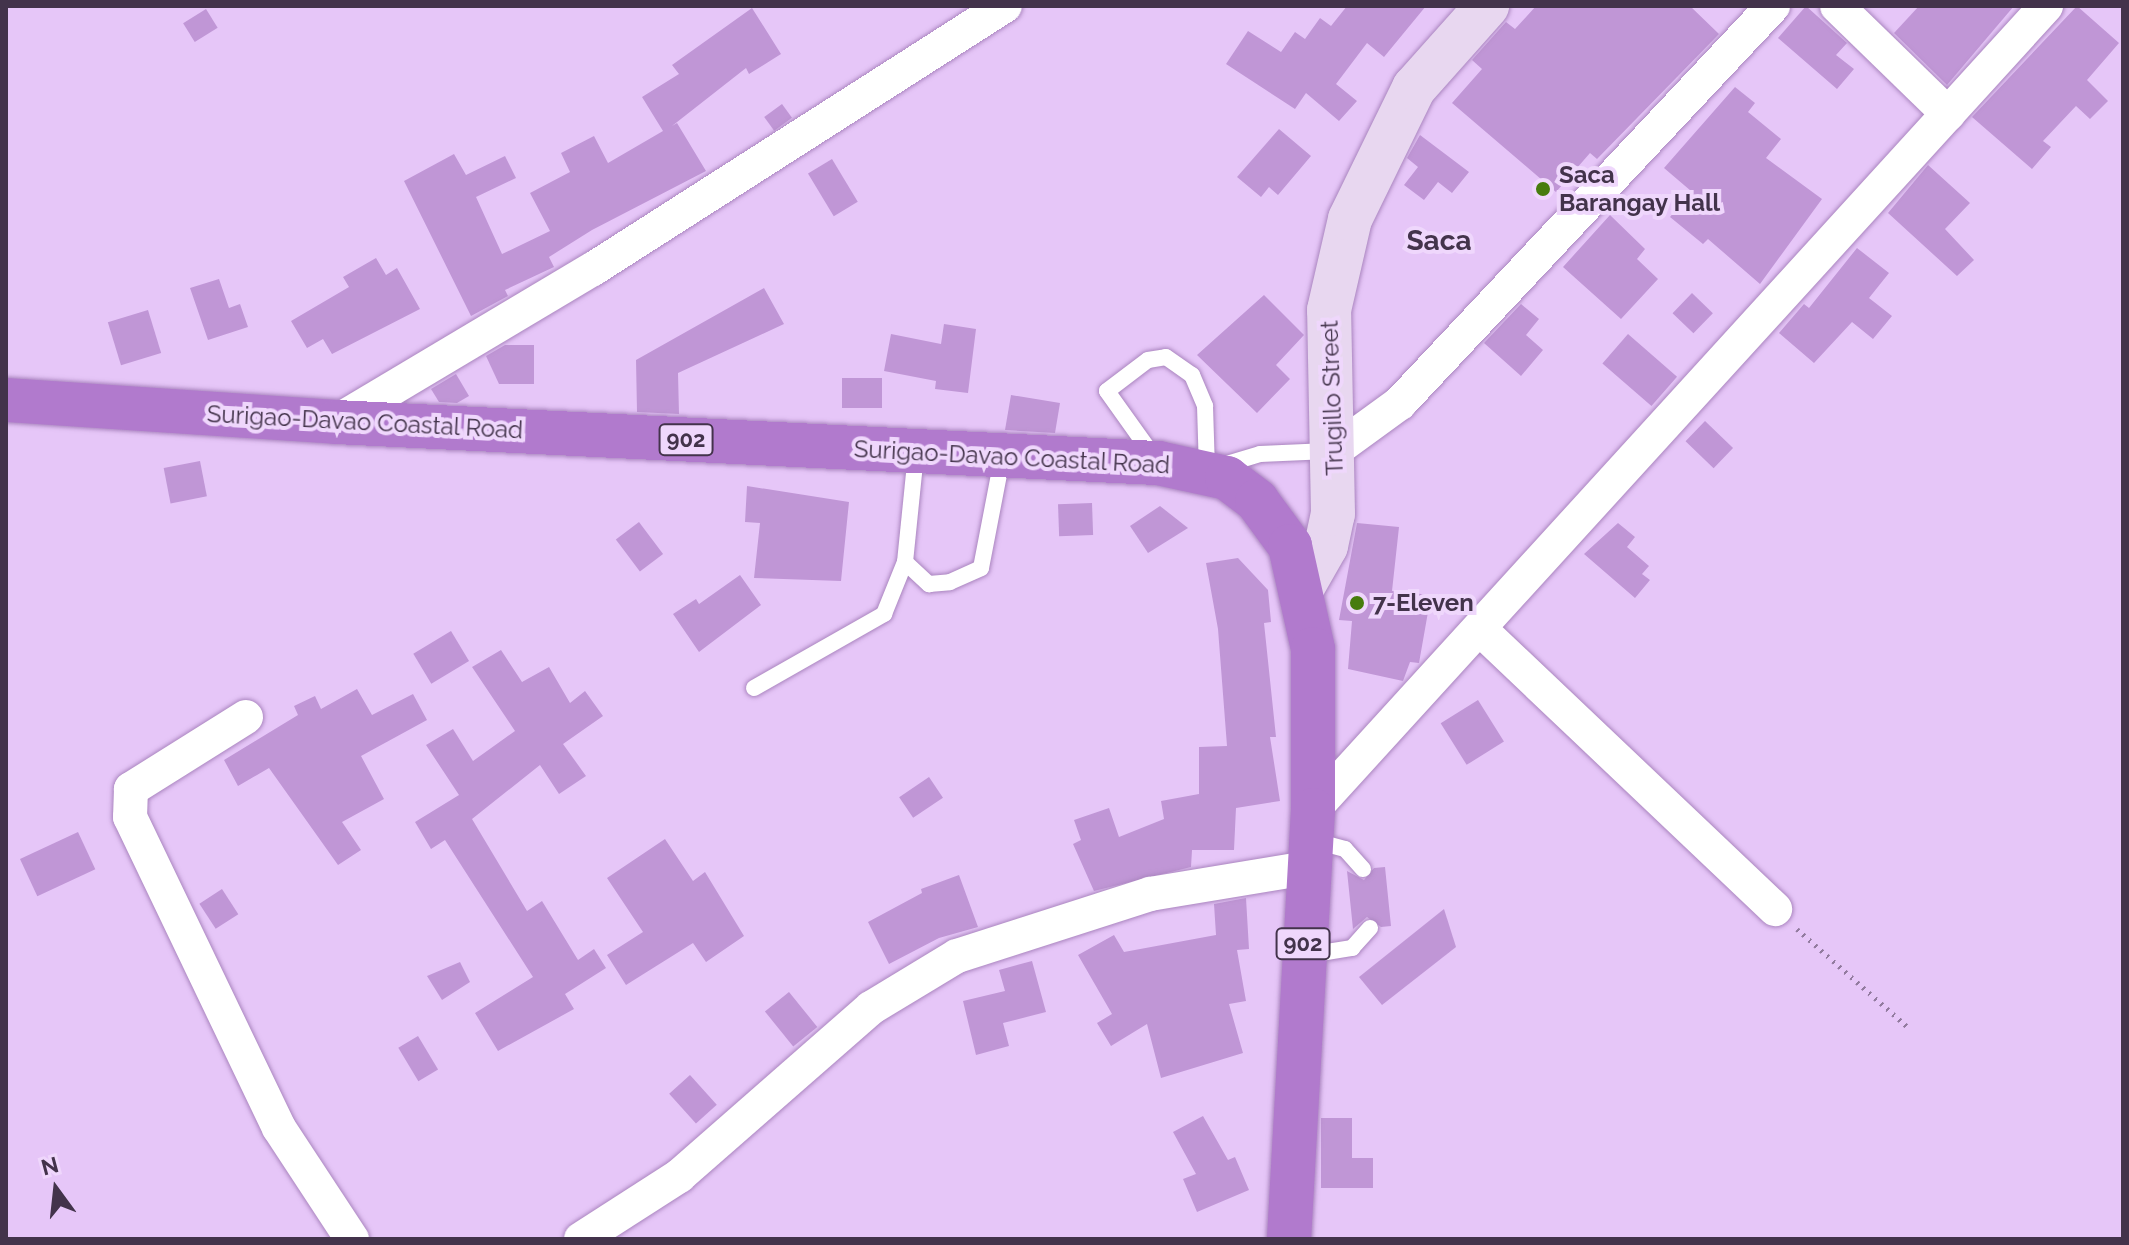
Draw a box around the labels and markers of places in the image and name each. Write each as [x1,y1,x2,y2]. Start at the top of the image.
place label: Saca Barangay Hall [1559,161,1721,217]
marker: Saca Barangay Hall [1534,180,1552,198]
place label: 7-Eleven [1373,589,1474,617]
marker: 7-Eleven [1348,594,1366,612]

